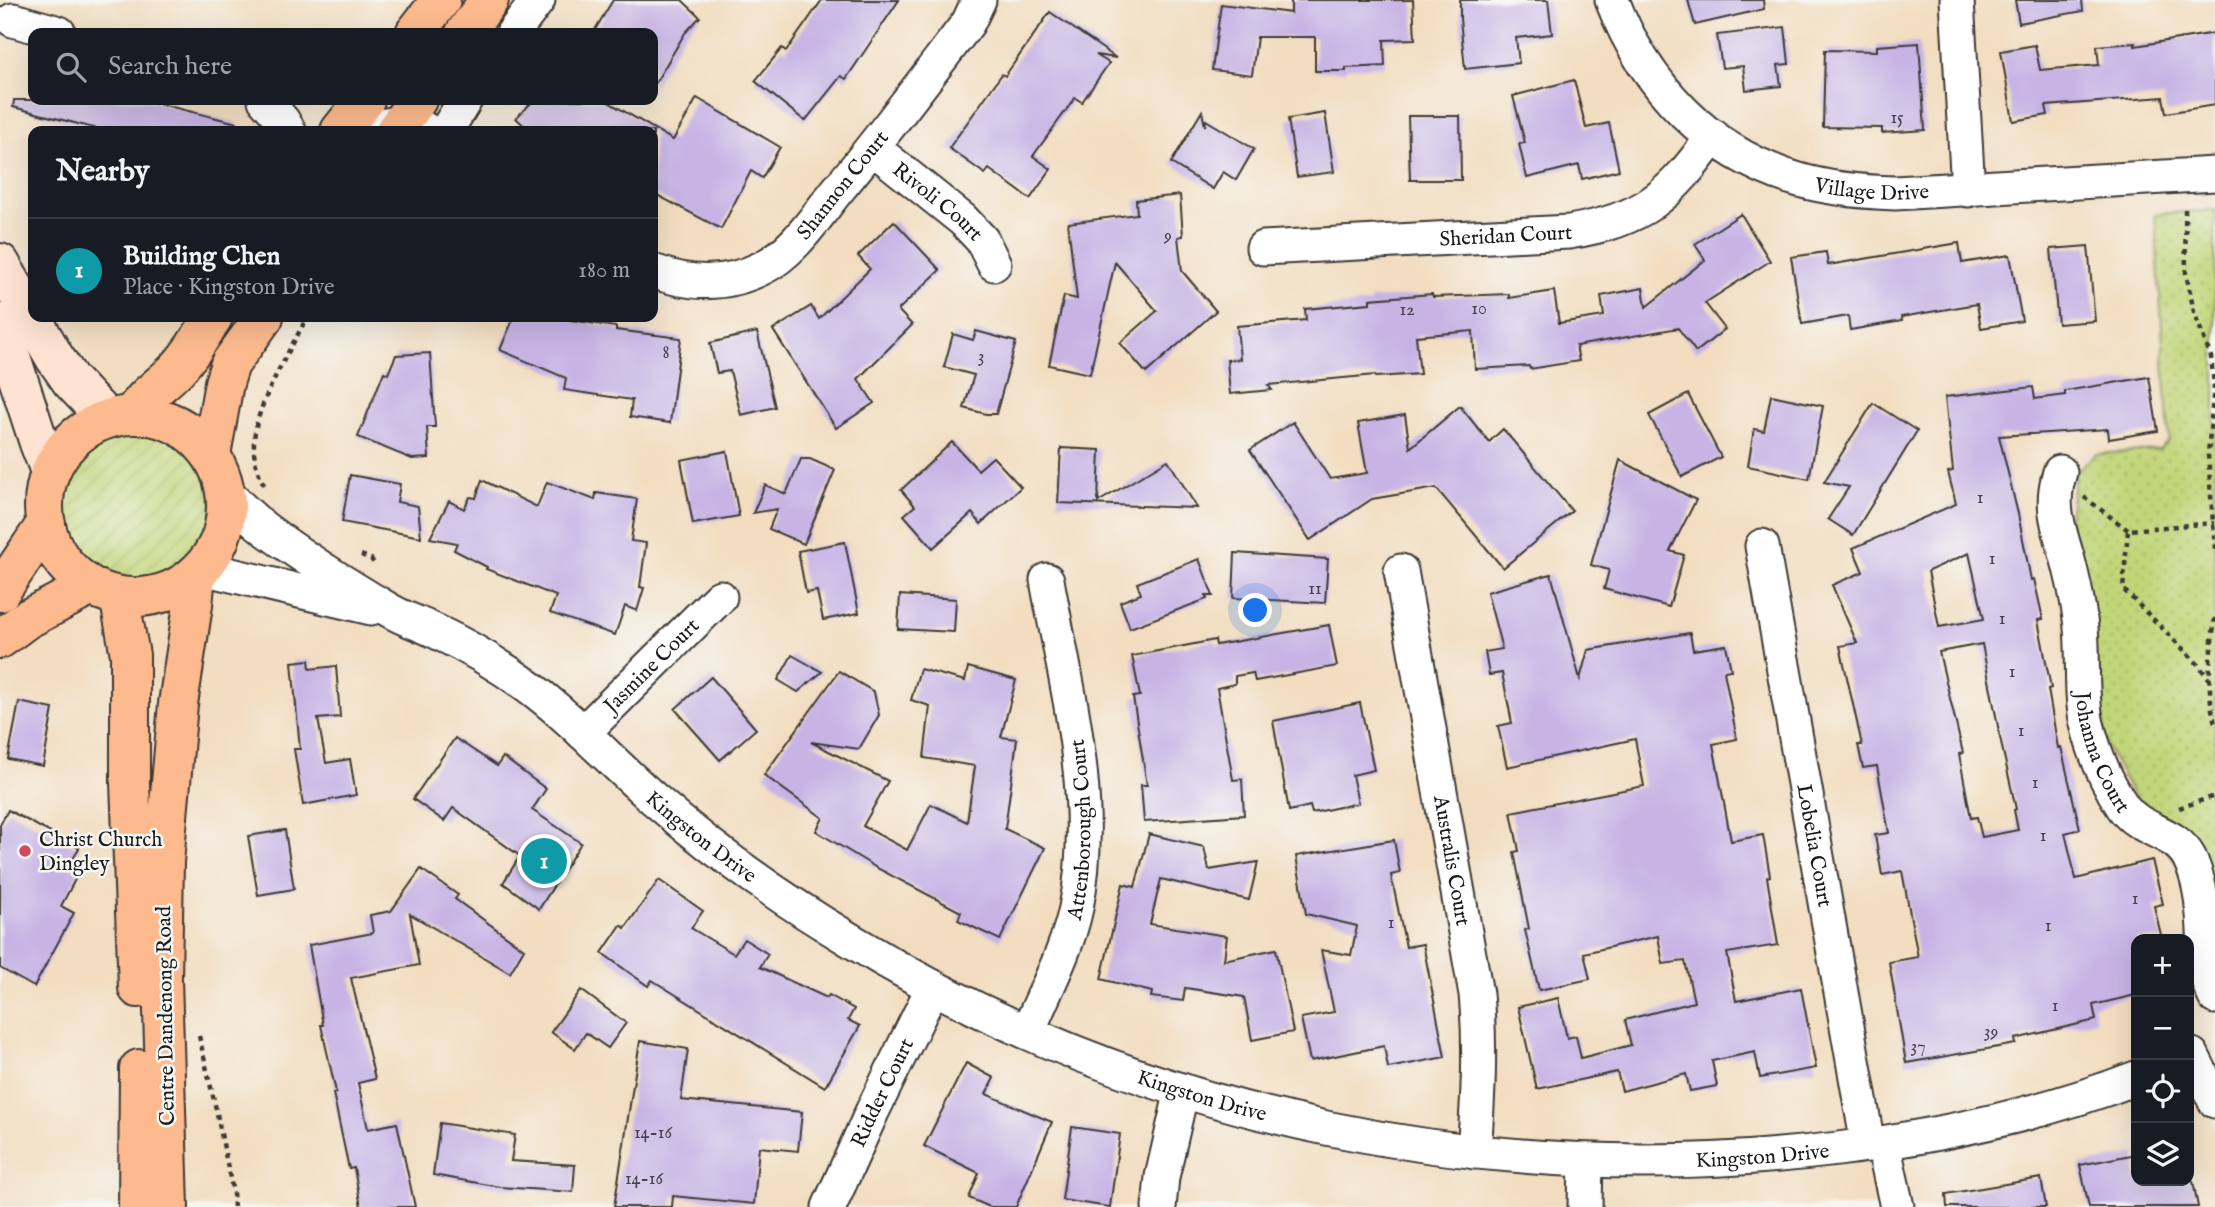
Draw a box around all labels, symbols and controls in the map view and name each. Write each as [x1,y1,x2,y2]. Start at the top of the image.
search box [28,28,658,105]
icon: search [52,48,90,86]
text: Search here [108,50,232,83]
house number: 15 [1890,107,1904,130]
street label: Shannon Court [792,126,895,246]
text: Nearby [56,153,149,191]
street label: Rivoli Court [886,157,988,247]
street label: Village Drive [1811,172,1930,208]
street label: Sheridan Court [1439,220,1573,254]
house number: 9 [1163,225,1172,248]
text: Building Chen [123,240,280,273]
text: 1 [75,256,83,285]
text: 180 m [578,256,630,285]
text: Place · Kingston Drive [123,273,335,302]
house number: 10 [1471,298,1487,321]
house number: 12 [1399,299,1415,322]
house number: 8 [662,342,670,365]
house number: 3 [978,346,984,369]
house number: 1 [1977,487,1983,510]
house number: 1 [1989,548,1995,571]
house number: 11 [1308,578,1322,601]
your location [1238,593,1272,627]
house number: 1 [1999,608,2005,631]
street label: Jasmine Court [597,613,706,721]
house number: 1 [2009,661,2015,684]
street label: Johanna Court [2068,689,2135,819]
house number: 1 [2018,720,2024,743]
street label: Attenborough Court [1061,737,1098,924]
house number: 1 [2032,772,2038,795]
street label: Lobelia Court [1789,782,1838,909]
street label: Kingston Drive [639,786,762,890]
street label: Australis Court [1426,792,1476,928]
house number: 1 [2040,825,2046,848]
place label: Christ Church Dingley [39,827,163,878]
pin: 1 [521,835,567,887]
marker: Christ Church Dingley [17,843,33,859]
house number: 1 [2132,888,2138,911]
street label: Centre Dandenong Road [151,905,182,1126]
house number: 1 [1388,912,1394,935]
house number: 1 [2045,915,2051,938]
map controls [2131,934,2194,1186]
button: + [2131,934,2194,997]
house number: 1 [2052,995,2058,1018]
button: − [2131,997,2194,1060]
house number: 39 [1984,1021,1998,1044]
street label: Ridder Court [846,1034,921,1152]
house number: 37 [1910,1036,1926,1059]
button: locate [2131,1060,2194,1123]
street label: Kingston Drive [1133,1064,1270,1129]
house number: 14-16 [634,1122,672,1145]
button: layers [2131,1123,2194,1186]
street label: Kingston Drive [1695,1138,1831,1175]
house number: 14-16 [625,1168,663,1191]

